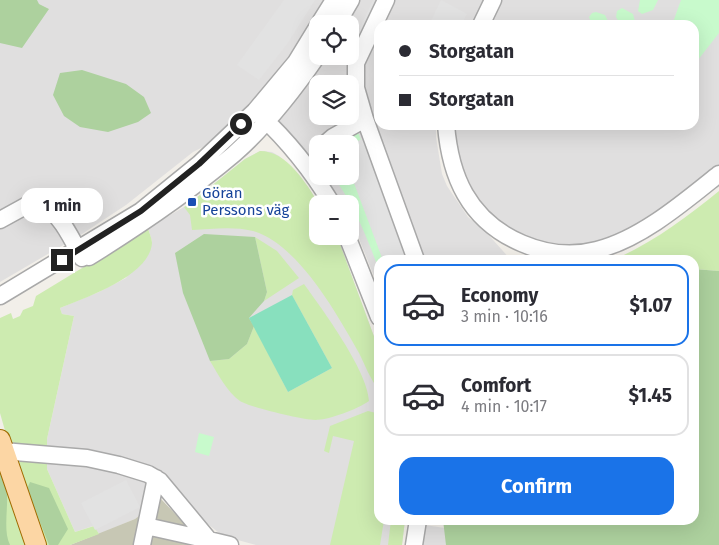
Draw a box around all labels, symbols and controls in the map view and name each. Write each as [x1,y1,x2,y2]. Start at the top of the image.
map controls [309,15,359,245]
button: locate [309,15,359,65]
text: Storgatan [429,40,514,63]
button: layers [309,75,359,125]
text: Storgatan [429,88,514,111]
route start [230,113,252,135]
button: + [309,135,359,185]
place label: Göran Perssons väg [202,184,290,219]
callout: 1 min [21,188,103,222]
button: − [309,195,359,245]
text: 1 min [43,196,81,215]
marker: Göran Perssons väg [186,196,198,208]
route end [51,249,73,271]
icon: car [401,283,446,328]
text: Economy [461,284,538,307]
text: $1.07 [630,294,672,317]
text: 3 min · 10:16 [461,307,548,326]
icon: car [401,373,446,418]
text: Comfort [461,374,531,397]
text: $1.45 [629,384,672,407]
text: 4 min · 10:17 [461,397,547,416]
button: Confirm [399,457,674,515]

